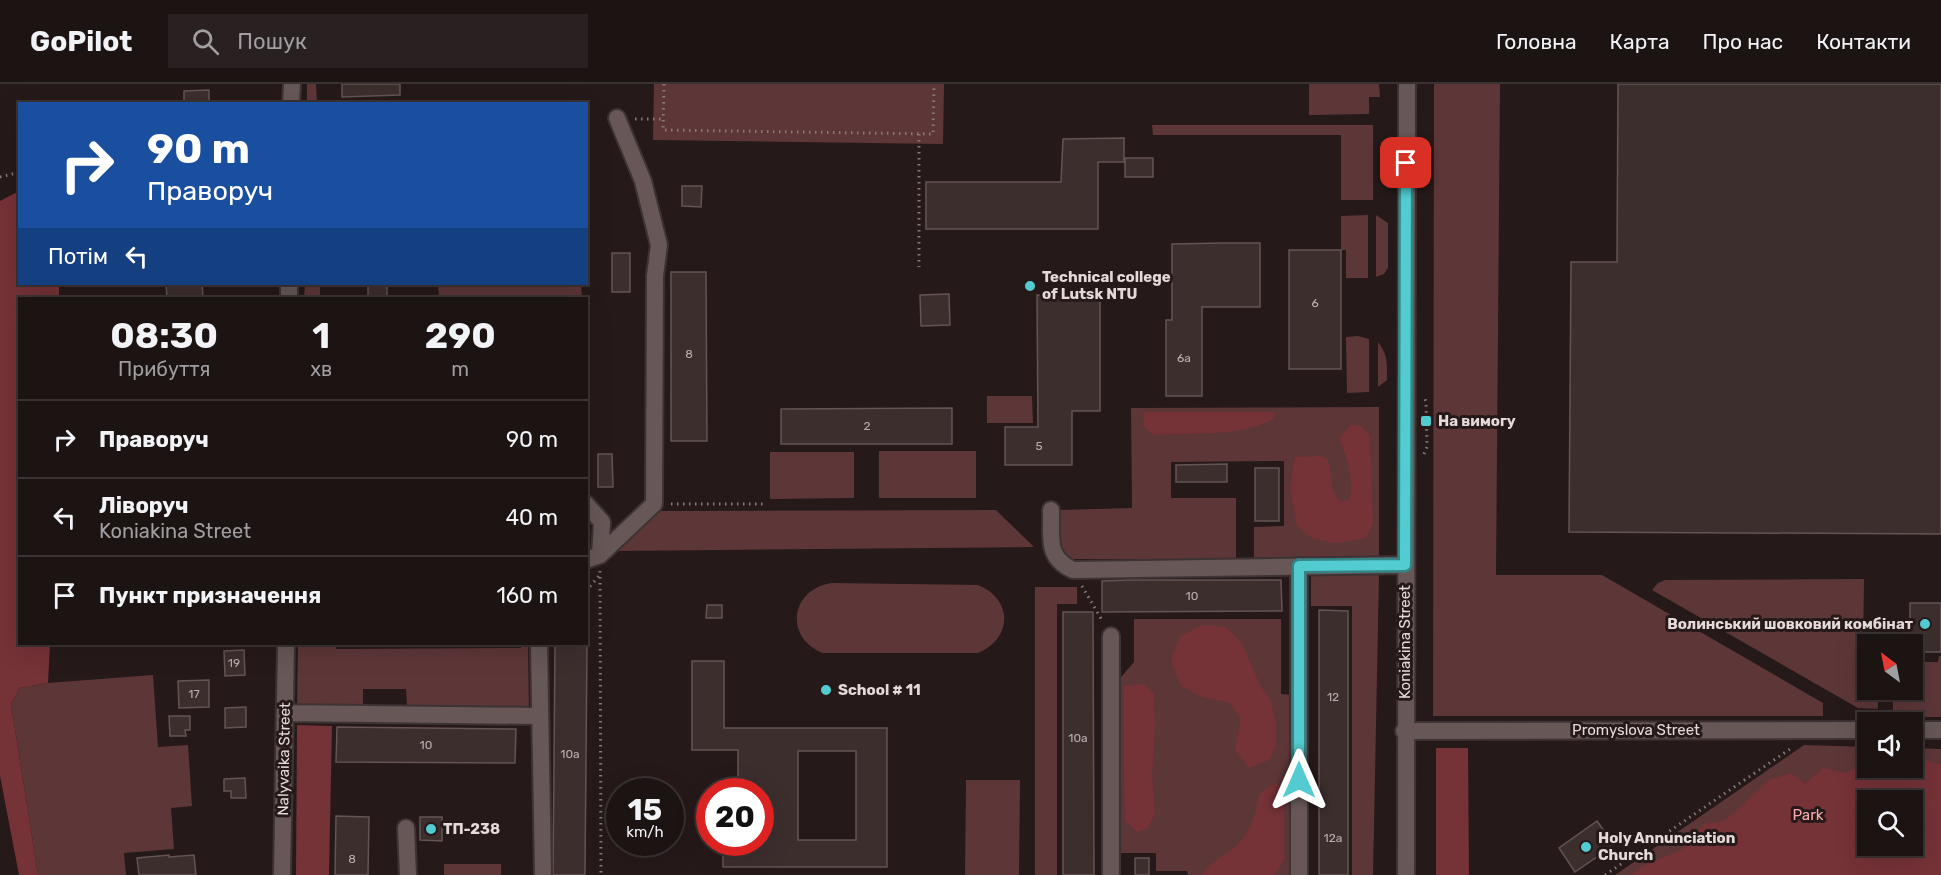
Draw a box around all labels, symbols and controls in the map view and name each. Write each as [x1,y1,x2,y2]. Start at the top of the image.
search box [168,14,588,68]
text: GoPilot [30,25,132,58]
icon: search [189,25,222,58]
text: Пошук [237,28,307,55]
text: Головна [1496,29,1577,54]
text: Карта [1610,29,1670,54]
text: Про нас [1703,29,1783,54]
text: Контакти [1816,29,1911,54]
text: 90 m [147,124,250,174]
icon: right [48,126,126,204]
pin [1380,137,1431,188]
icon: arrive [1389,146,1422,179]
text: Праворуч [147,175,273,207]
icon: left [120,240,153,273]
text: Потім [48,243,108,270]
place label: Technical college of Lutsk NTU [1042,268,1171,303]
marker: Technical college of Lutsk NTU [1023,279,1037,293]
house number: 6 [1311,296,1319,310]
text: 08:30 [110,314,218,357]
text: 1 [312,314,330,357]
text: 290 [425,314,496,357]
house number: 8 [685,347,693,361]
house number: 6а [1177,351,1191,365]
text: Прибуття [118,357,210,381]
text: хв [310,357,332,381]
text: m [451,357,469,381]
place label: На вимогу [1438,412,1516,430]
marker: На вимогу [1419,414,1433,428]
house number: 2 [863,419,871,433]
icon: right [48,423,81,456]
text: Праворуч [99,426,209,453]
text: 90 m [506,426,558,453]
house number: 5 [1035,439,1043,453]
text: Ліворуч [99,492,189,519]
icon: left [48,501,81,534]
text: 40 m [505,504,558,531]
text: Koniakina Street [99,519,251,543]
icon: arrive [48,579,81,612]
text: Пункт призначення [99,582,321,609]
text: 160 m [496,582,558,609]
street label: Koniakina Street [1396,585,1414,699]
house number: 10 [1186,589,1198,603]
place label: Волинський шовковий комбінат [1667,615,1914,633]
marker: Волинський шовковий комбінат [1918,617,1932,631]
north arrow [1857,634,1923,700]
map controls [1857,634,1923,856]
house number: 19 [228,656,240,670]
place label: School # 11 [838,681,921,699]
marker: School # 11 [819,683,833,697]
house number: 17 [188,687,200,701]
house number: 12 [1327,690,1339,704]
street label: Nalyvaika Street [274,702,294,816]
button: sound [1857,712,1923,778]
street label: Promyslova Street [1572,721,1700,739]
house number: 10а [1068,731,1088,745]
house number: 10 [420,738,432,752]
house number: 10а [560,747,580,761]
position arrow [1267,748,1331,812]
speed limit sign: 20 [696,778,774,856]
button: search [1857,790,1923,856]
text: 15 [628,792,662,828]
park label: Park [1792,806,1824,824]
place label: ТП-238 [443,820,500,838]
marker: ТП-238 [424,822,438,836]
text: km/h [626,823,664,841]
place label: Holy Annunciation Church [1598,829,1735,864]
house number: 12а [1324,831,1342,845]
marker: Holy Annunciation Church [1579,840,1593,854]
house number: 8 [348,852,356,866]

